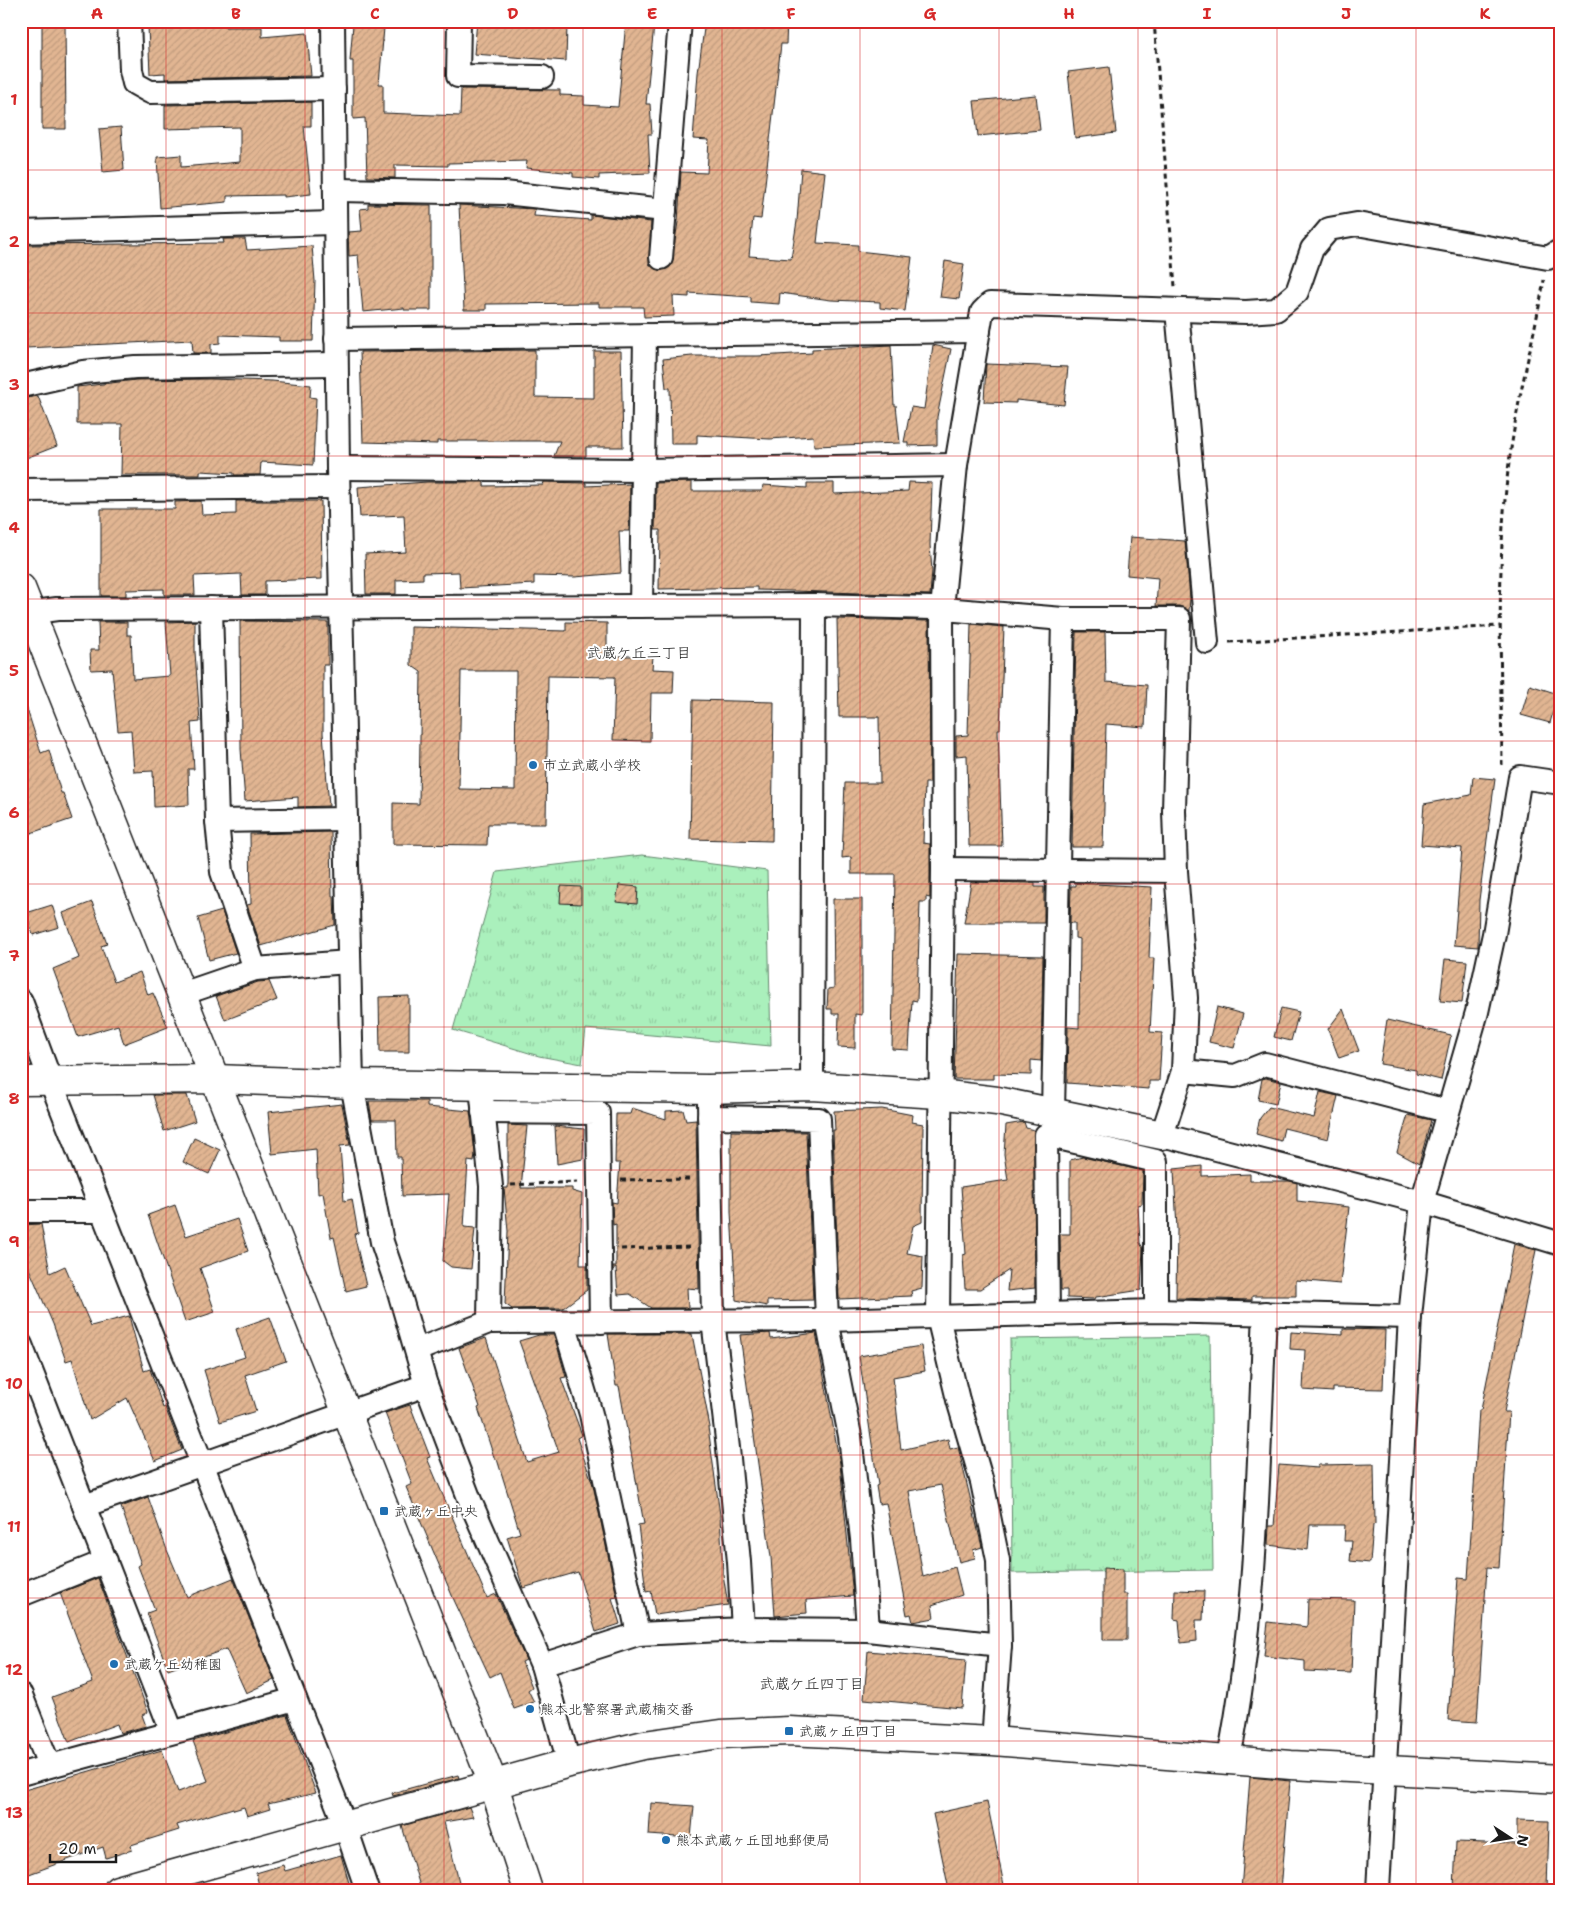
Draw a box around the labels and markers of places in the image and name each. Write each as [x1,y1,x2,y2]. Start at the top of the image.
place label: 市立武蔵小学校 [543,756,641,774]
marker: 市立武蔵小学校 [527,759,539,771]
place label: 武蔵ヶ丘中央 [394,1502,478,1520]
marker: 武蔵ヶ丘中央 [378,1505,390,1517]
place label: 武蔵ケ丘幼稚園 [124,1655,222,1673]
marker: 武蔵ケ丘幼稚園 [108,1658,120,1670]
place label: 熊本北警察署武蔵楠交番 [540,1700,694,1718]
marker: 熊本北警察署武蔵楠交番 [524,1703,536,1715]
place label: 武蔵ヶ丘四丁目 [799,1722,897,1740]
marker: 武蔵ヶ丘四丁目 [783,1725,795,1737]
place label: 熊本武蔵ヶ丘団地郵便局 [676,1831,830,1849]
marker: 熊本武蔵ヶ丘団地郵便局 [660,1834,672,1846]

